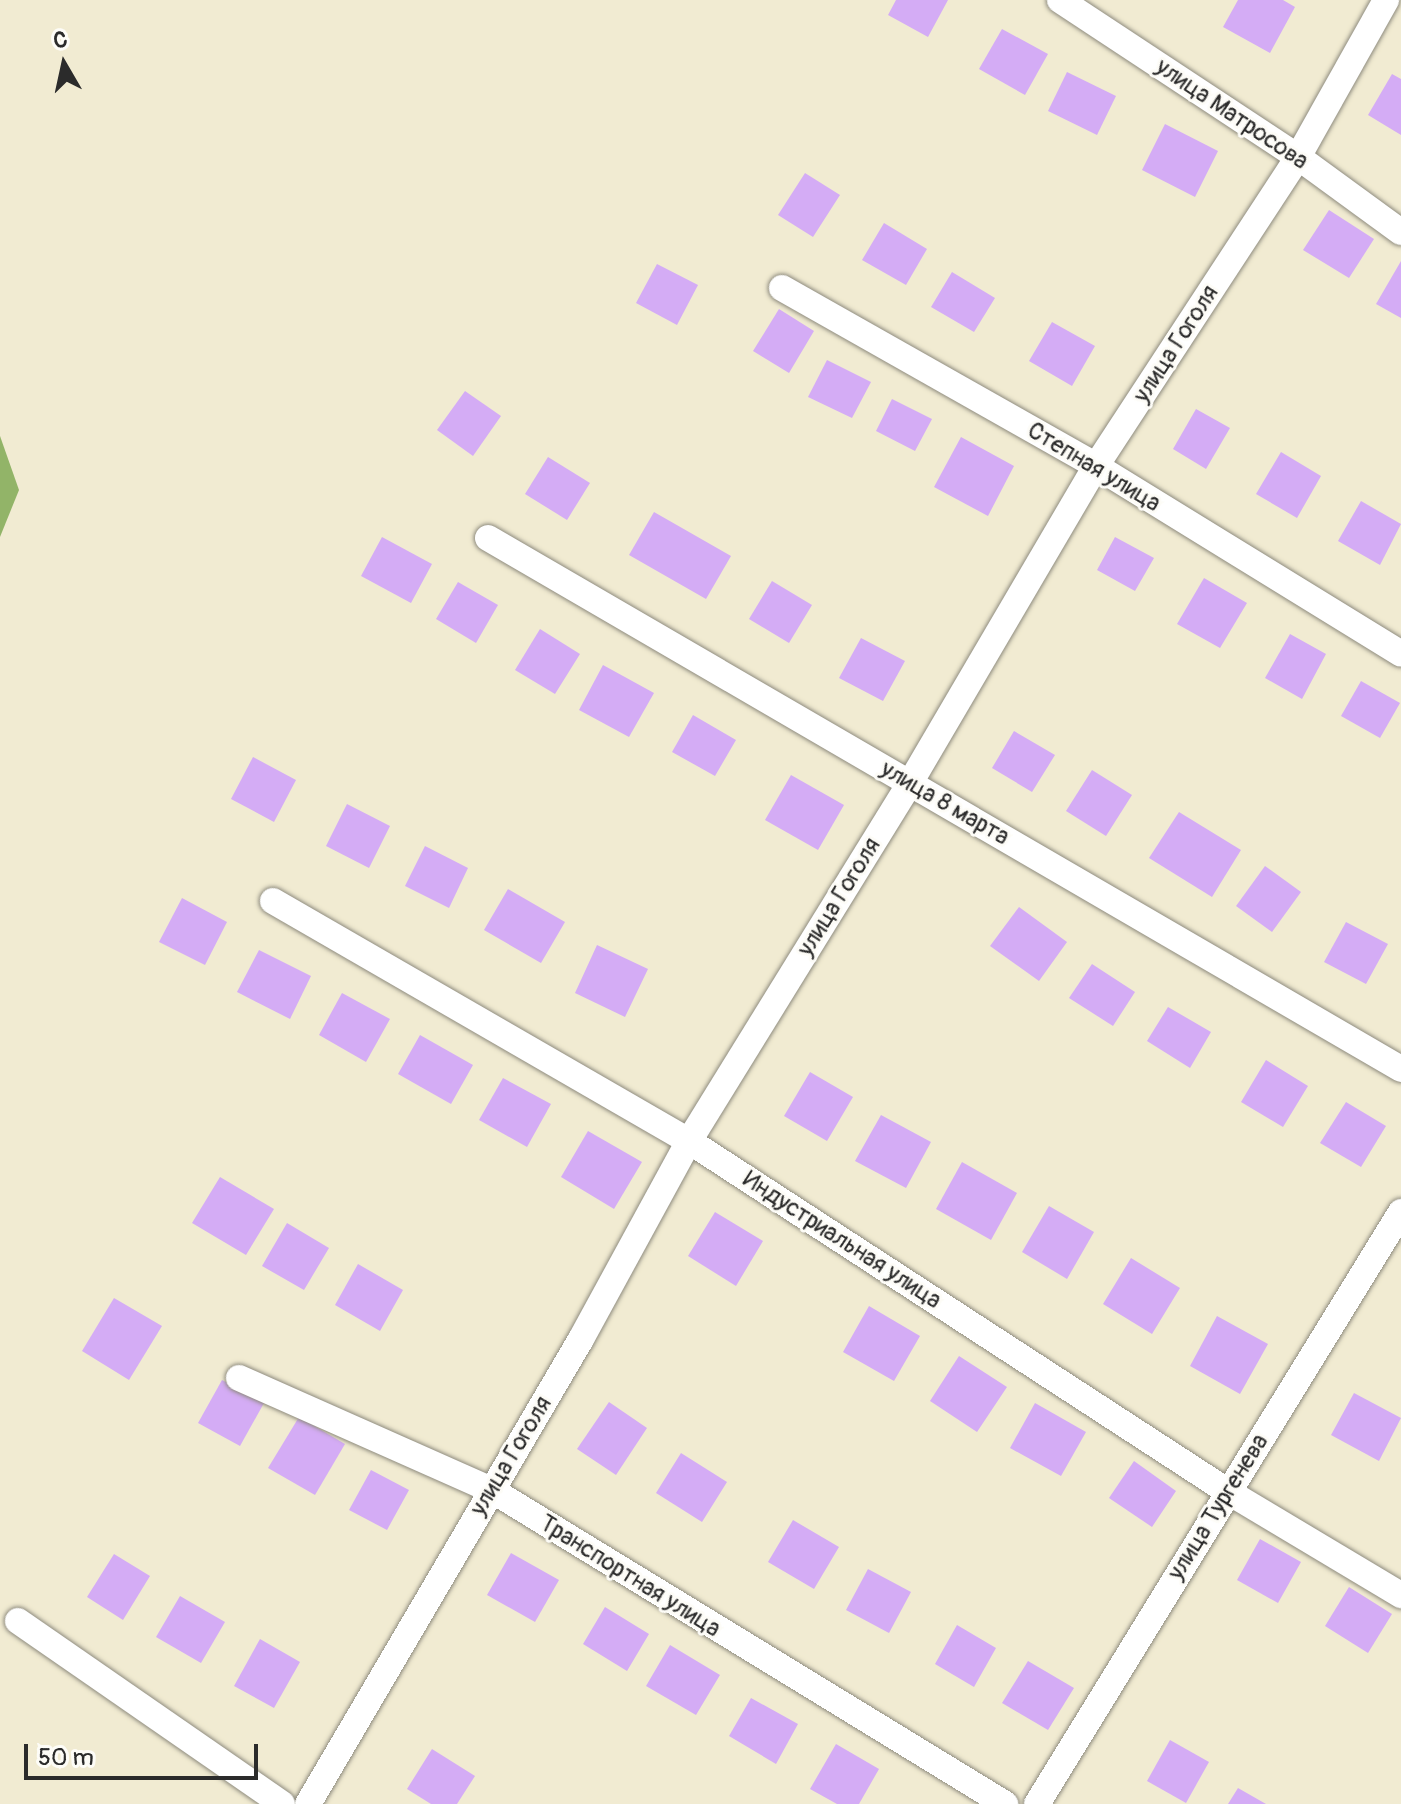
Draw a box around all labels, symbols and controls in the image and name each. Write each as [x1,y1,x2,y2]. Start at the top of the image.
north arrow [24,24,104,104]
text: С [51,25,69,55]
street label: улица Матросова [1150,52,1314,176]
street label: улица Гоголя [1127,280,1225,408]
street label: Степная улица [1022,416,1166,518]
street label: улица 8 марта [876,755,1014,851]
street label: улица Гоголя [791,832,887,962]
street label: Индустриальная улица [737,1165,947,1315]
street label: улица Гоголя [464,1391,558,1521]
street label: улица Тургенева [1162,1429,1274,1585]
street label: Транспортная улица [534,1509,726,1643]
scale bar [28,1728,262,1778]
text: 50 m [38,1743,94,1772]

